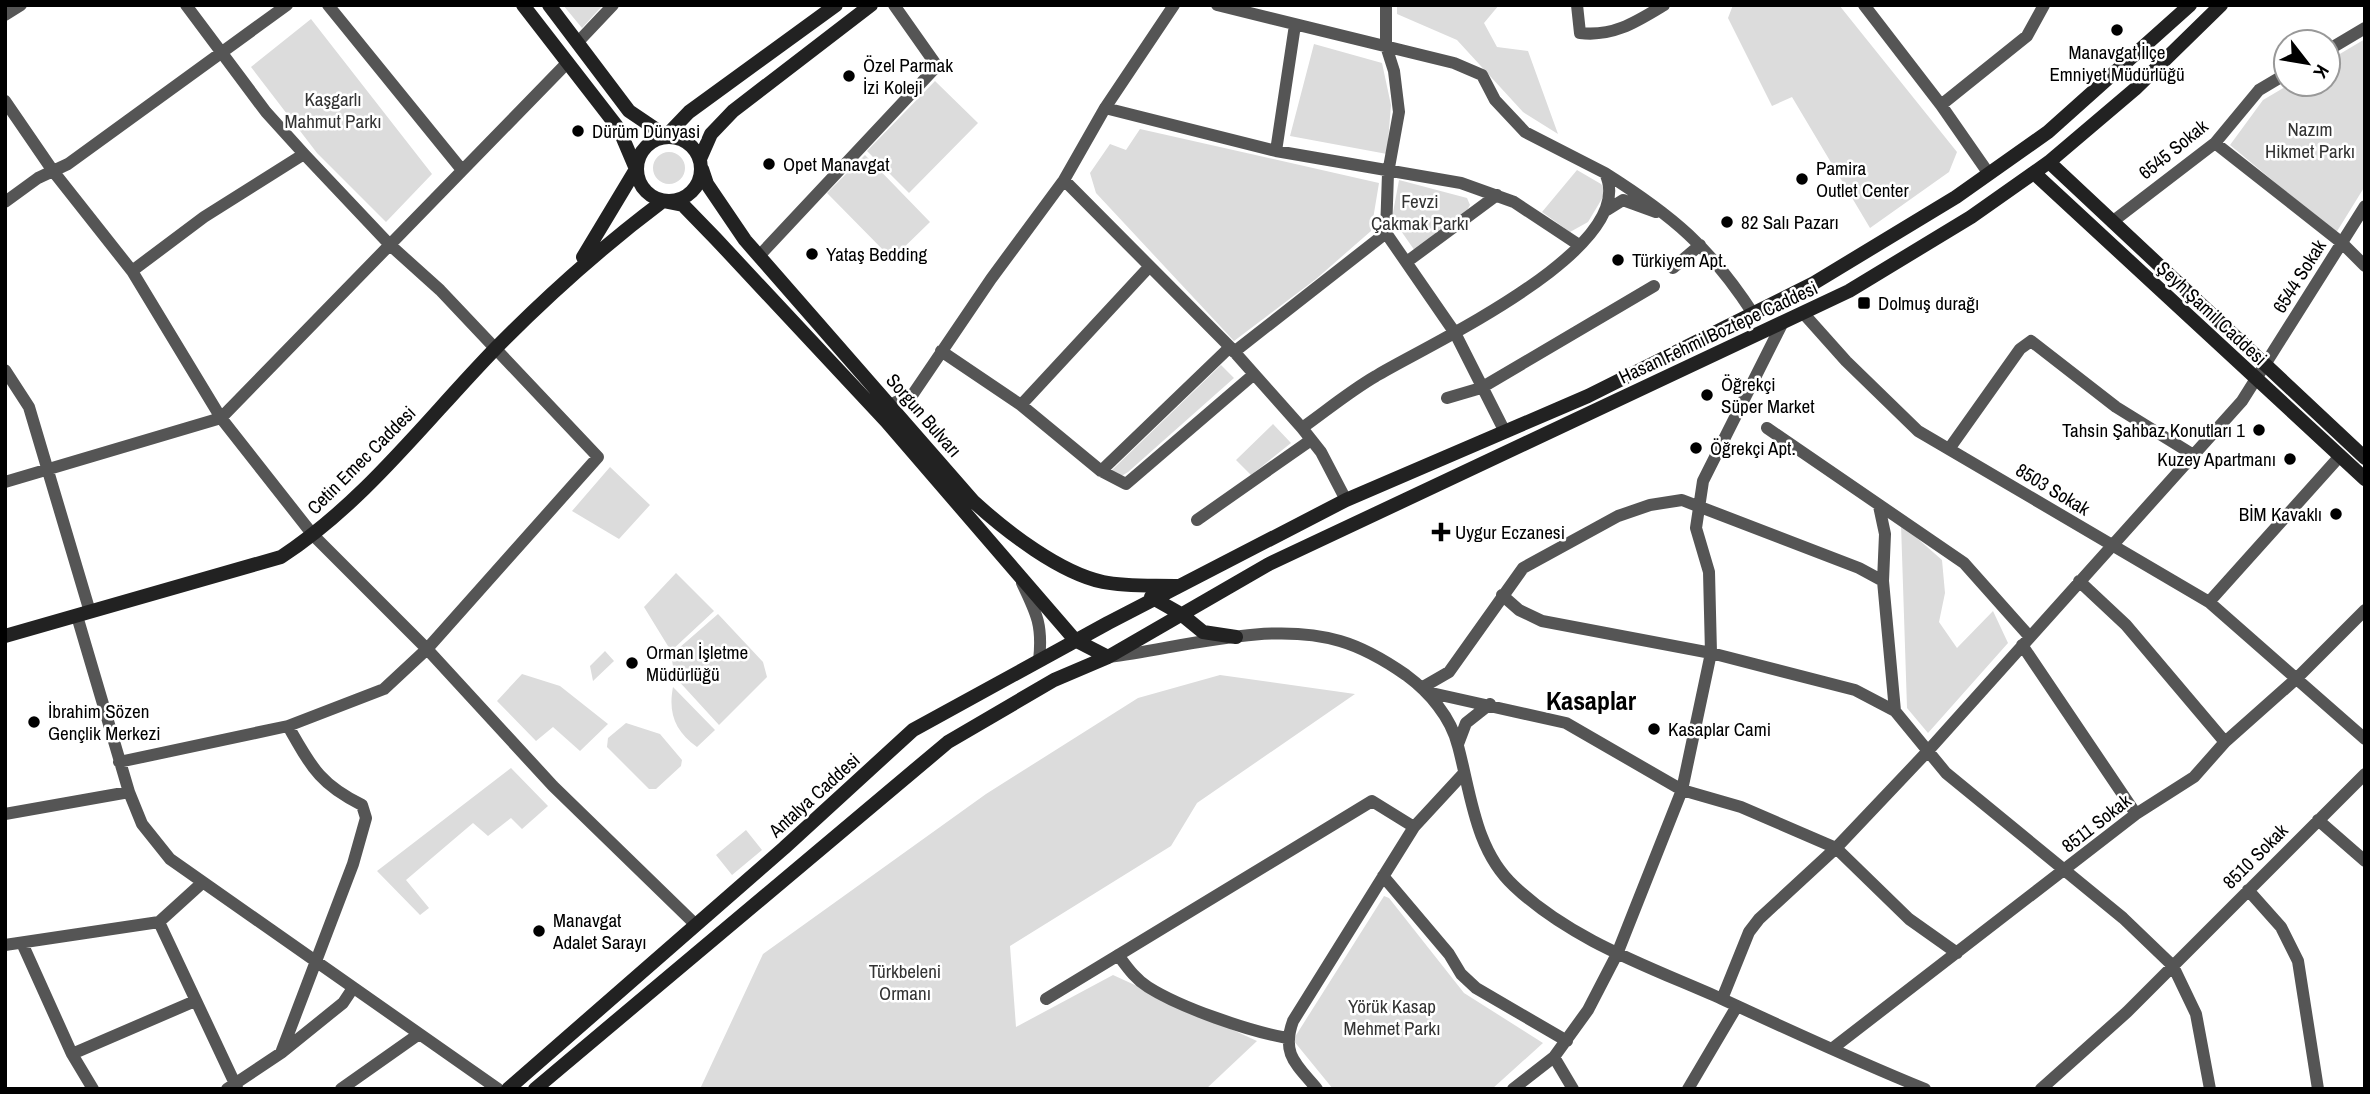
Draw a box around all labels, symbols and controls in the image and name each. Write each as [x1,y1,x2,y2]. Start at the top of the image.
marker: Manavgat İlçe Emniyet Müdürlüğü [2109,22,2125,38]
north arrow [2272,28,2342,98]
place label: Manavgat İlçe Emniyet Müdürlüğü [2049,39,2185,87]
place label: Özel Parmak İzi Koleji [863,52,953,100]
text: K [2307,60,2336,84]
marker: Özel Parmak İzi Koleji [841,68,857,84]
park label: Kaşgarlı Mahmut Parkı [285,86,381,134]
street label: 6545 Sokak [2133,113,2213,185]
park label: Nazım Hikmet Parkı [2265,116,2355,164]
place label: Dürüm Dünyasi [592,118,700,144]
marker: Dürüm Dünyasi [570,123,586,139]
place label: Opet Manavgat [783,151,890,177]
place label: Pamira Outlet Center [1816,155,1909,203]
marker: Opet Manavgat [761,156,777,172]
marker: Pamira Outlet Center [1794,171,1810,187]
park label: Fevzi Çakmak Parkı [1371,188,1469,236]
place label: 82 Salı Pazarı [1741,209,1839,235]
marker: 82 Salı Pazarı [1719,214,1735,230]
street label: 6544 Sokak [2266,234,2332,318]
place label: Yataş Bedding [826,241,927,267]
marker: Yataş Bedding [804,246,820,262]
place label: Türkiyem Apt. [1632,247,1727,273]
marker: Türkiyem Apt. [1610,252,1626,268]
street label: Şeyh Şamil Caddesi [2151,255,2273,371]
street label: Hasan Fehmi Boztepe Caddesi [1614,274,1822,390]
place label: Dolmuş durağı [1878,290,1979,316]
marker: Dolmuş durağı [1856,295,1872,311]
street label: Sorgun Bulvarı [880,368,968,462]
place label: Öğrekçi Süper Market [1721,371,1815,419]
marker: Öğrekçi Süper Market [1699,387,1715,403]
street label: Cetin Emec Caddesi [301,400,421,520]
place label: Tahsin Şahbaz Konutları 1 [2062,417,2245,443]
marker: Tahsin Şahbaz Konutları 1 [2251,422,2267,438]
place label: Öğrekçi Apt. [1710,435,1796,461]
marker: Öğrekçi Apt. [1688,440,1704,456]
place label: Kuzey Apartmanı [2157,446,2276,472]
marker: Kuzey Apartmanı [2282,451,2298,467]
street label: 8503 Sokak [2011,457,2095,521]
place label: BİM Kavaklı [2239,501,2322,527]
marker: BİM Kavaklı [2328,506,2344,522]
place label: Uygur Eczanesi [1455,519,1565,545]
marker: Uygur Eczanesi [1433,524,1449,540]
place label: Orman İşletme Müdürlüğü [646,639,748,687]
marker: Orman İşletme Müdürlüğü [624,655,640,671]
district label: Kasaplar [1546,683,1637,718]
place label: İbrahim Sözen Gençlik Merkezi [48,698,161,746]
marker: İbrahim Sözen Gençlik Merkezi [26,714,42,730]
place label: Kasaplar Cami [1668,716,1771,742]
marker: Kasaplar Cami [1646,721,1662,737]
street label: Antalya Caddesi [762,747,865,844]
street label: 8511 Sokak [2056,788,2136,858]
street label: 8510 Sokak [2217,818,2293,894]
place label: Manavgat Adalet Sarayı [552,907,647,955]
marker: Manavgat Adalet Sarayı [531,923,547,939]
park label: Türkbeleni Ormanı [869,958,941,1006]
park label: Yörük Kasap Mehmet Parkı [1344,993,1440,1041]

